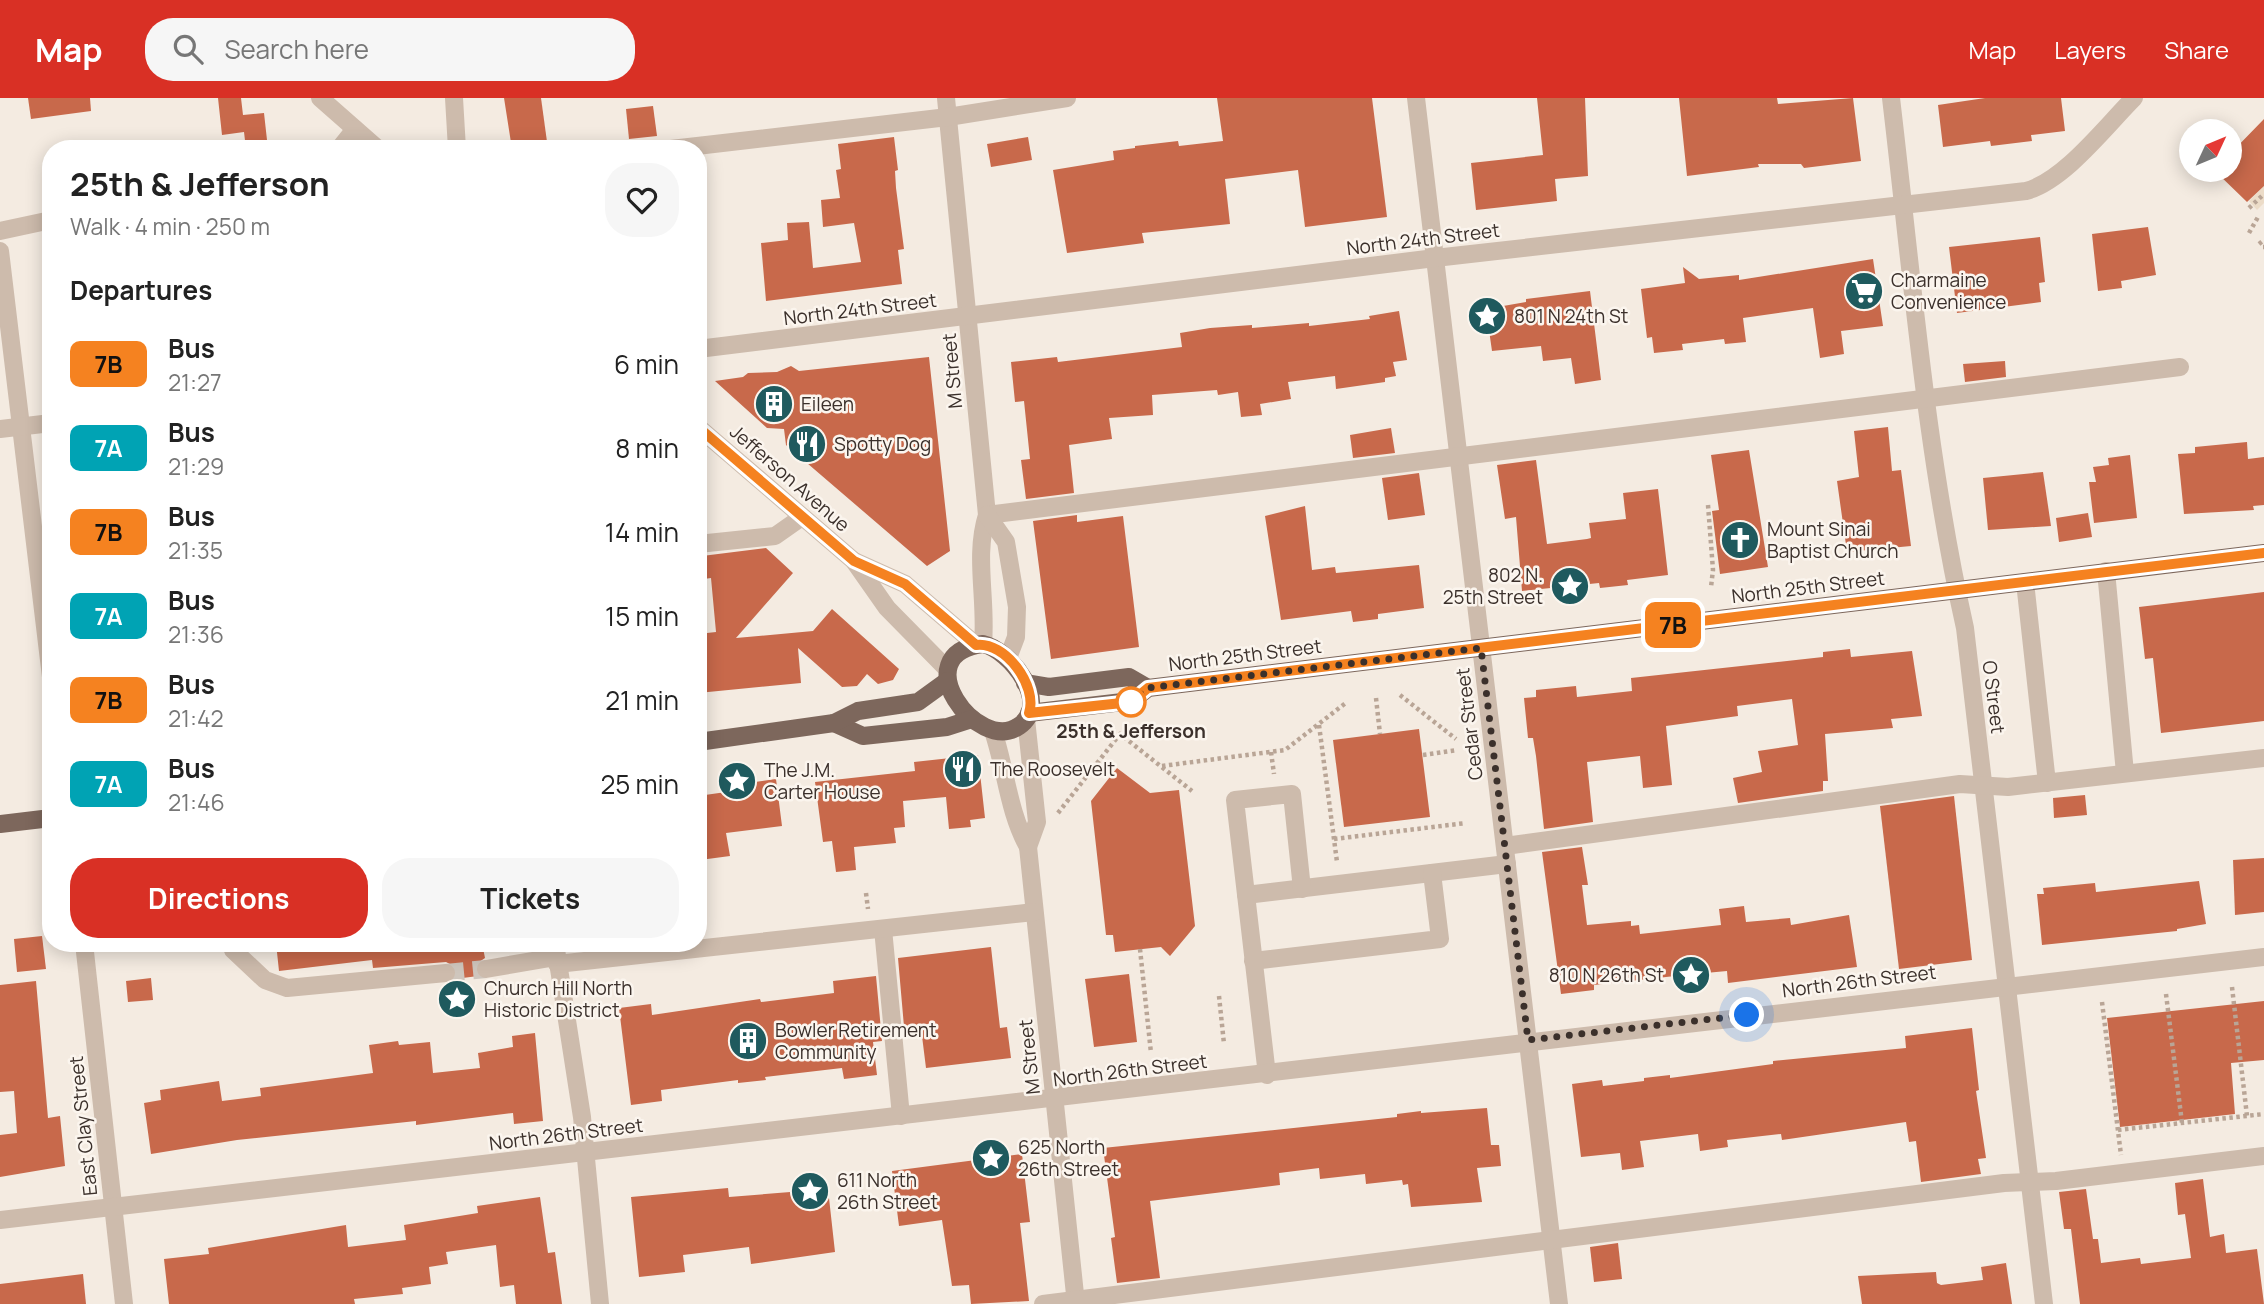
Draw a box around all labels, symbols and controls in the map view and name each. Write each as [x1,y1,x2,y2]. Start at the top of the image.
search box [145,18,635,81]
text: Map [35,27,103,72]
icon: search [169,30,207,68]
text: Search here [225,31,369,67]
text: Map [1969,33,2016,66]
text: Layers [2054,33,2126,66]
text: Share [2164,33,2229,66]
north arrow [2179,119,2242,182]
map controls [2179,119,2242,182]
text: 25th & Jefferson [70,161,330,206]
button: heart [605,163,679,237]
text: Walk · 4 min · 250 m [70,210,270,242]
street label: North 24th Street [1345,217,1501,261]
place label: Charmaine Convenience [1891,267,2006,315]
supermarket icon: Charmaine Convenience [1843,270,1885,312]
text: Departures [70,272,212,308]
street label: North 24th Street [782,287,938,331]
place icon: 801 N 24th St [1466,295,1508,337]
place label: 801 N 24th St [1514,303,1628,329]
text: Bus [168,330,215,366]
street label: M Street [936,332,968,410]
text: 6 min [614,346,679,382]
text: 7B [95,347,122,380]
text: 21:27 [168,366,222,398]
building icon: Eileen [753,383,795,425]
place label: Eileen [801,391,854,417]
text: Bus [168,414,215,450]
street label: Jefferson Avenue [724,419,856,537]
restaurant icon: Spotty Dog [786,423,828,465]
text: 8 min [615,430,679,466]
text: 7A [95,431,122,464]
place label: Spotty Dog [834,431,931,457]
text: 21:29 [168,450,224,482]
text: Bus [168,498,215,534]
text: 14 min [605,514,679,550]
text: 7B [95,515,122,548]
place label: Mount Sinai Baptist Church [1767,516,1899,564]
church icon: Mount Sinai Baptist Church [1719,519,1761,561]
text: 21:35 [168,534,223,566]
place label: 802 N. 25th Street [1443,562,1543,610]
place icon: 802 N. 25th Street [1549,565,1591,607]
street label: North 25th Street [1730,565,1886,609]
text: Bus [168,582,215,618]
text: 15 min [605,598,679,634]
text: 7A [95,599,122,632]
line badge: 7B [1642,602,1704,648]
text: 7B [1659,608,1687,641]
text: 21:36 [168,618,224,650]
street label: North 25th Street [1167,633,1323,677]
street label: O Street [1977,659,2011,735]
text: Bus [168,666,215,702]
street label: Cedar Street [1449,666,1489,782]
text: 21 min [605,682,679,718]
text: 7B [95,683,122,716]
marker: 25th & Jefferson [1116,687,1146,717]
text: 21:42 [168,702,224,734]
place label: 25th & Jefferson [1056,718,1206,744]
restaurant icon: The Roosevelt [942,748,984,790]
text: Bus [168,750,215,786]
place label: The Roosevelt [990,756,1115,782]
place label: The J.M. Carter House [764,757,881,805]
place icon: The J.M. Carter House [716,760,758,802]
text: 25 min [600,766,679,802]
text: 7A [95,767,122,800]
text: 21:46 [168,786,225,818]
button: Directions [70,858,368,938]
button: Tickets [382,858,679,938]
place icon: 810 N 26th St [1670,954,1712,996]
street label: North 26th Street [1781,959,1937,1003]
place label: 810 N 26th St [1549,962,1664,988]
place label: Church Hill North Historic District [484,975,633,1023]
place icon: Church Hill North Historic District [436,978,478,1020]
your location [1729,997,1764,1032]
place label: Bowler Retirement Community [775,1017,937,1065]
street label: M Street [1012,1018,1046,1096]
building icon: Bowler Retirement Community [727,1020,769,1062]
street label: North 26th Street [1052,1048,1208,1092]
street label: East Clay Street [63,1055,103,1197]
street label: North 26th Street [488,1112,644,1156]
place label: 625 North 26th Street [1018,1134,1119,1182]
place icon: 625 North 26th Street [970,1137,1012,1179]
place label: 611 North 26th Street [837,1167,938,1215]
place icon: 611 North 26th Street [789,1170,831,1212]

